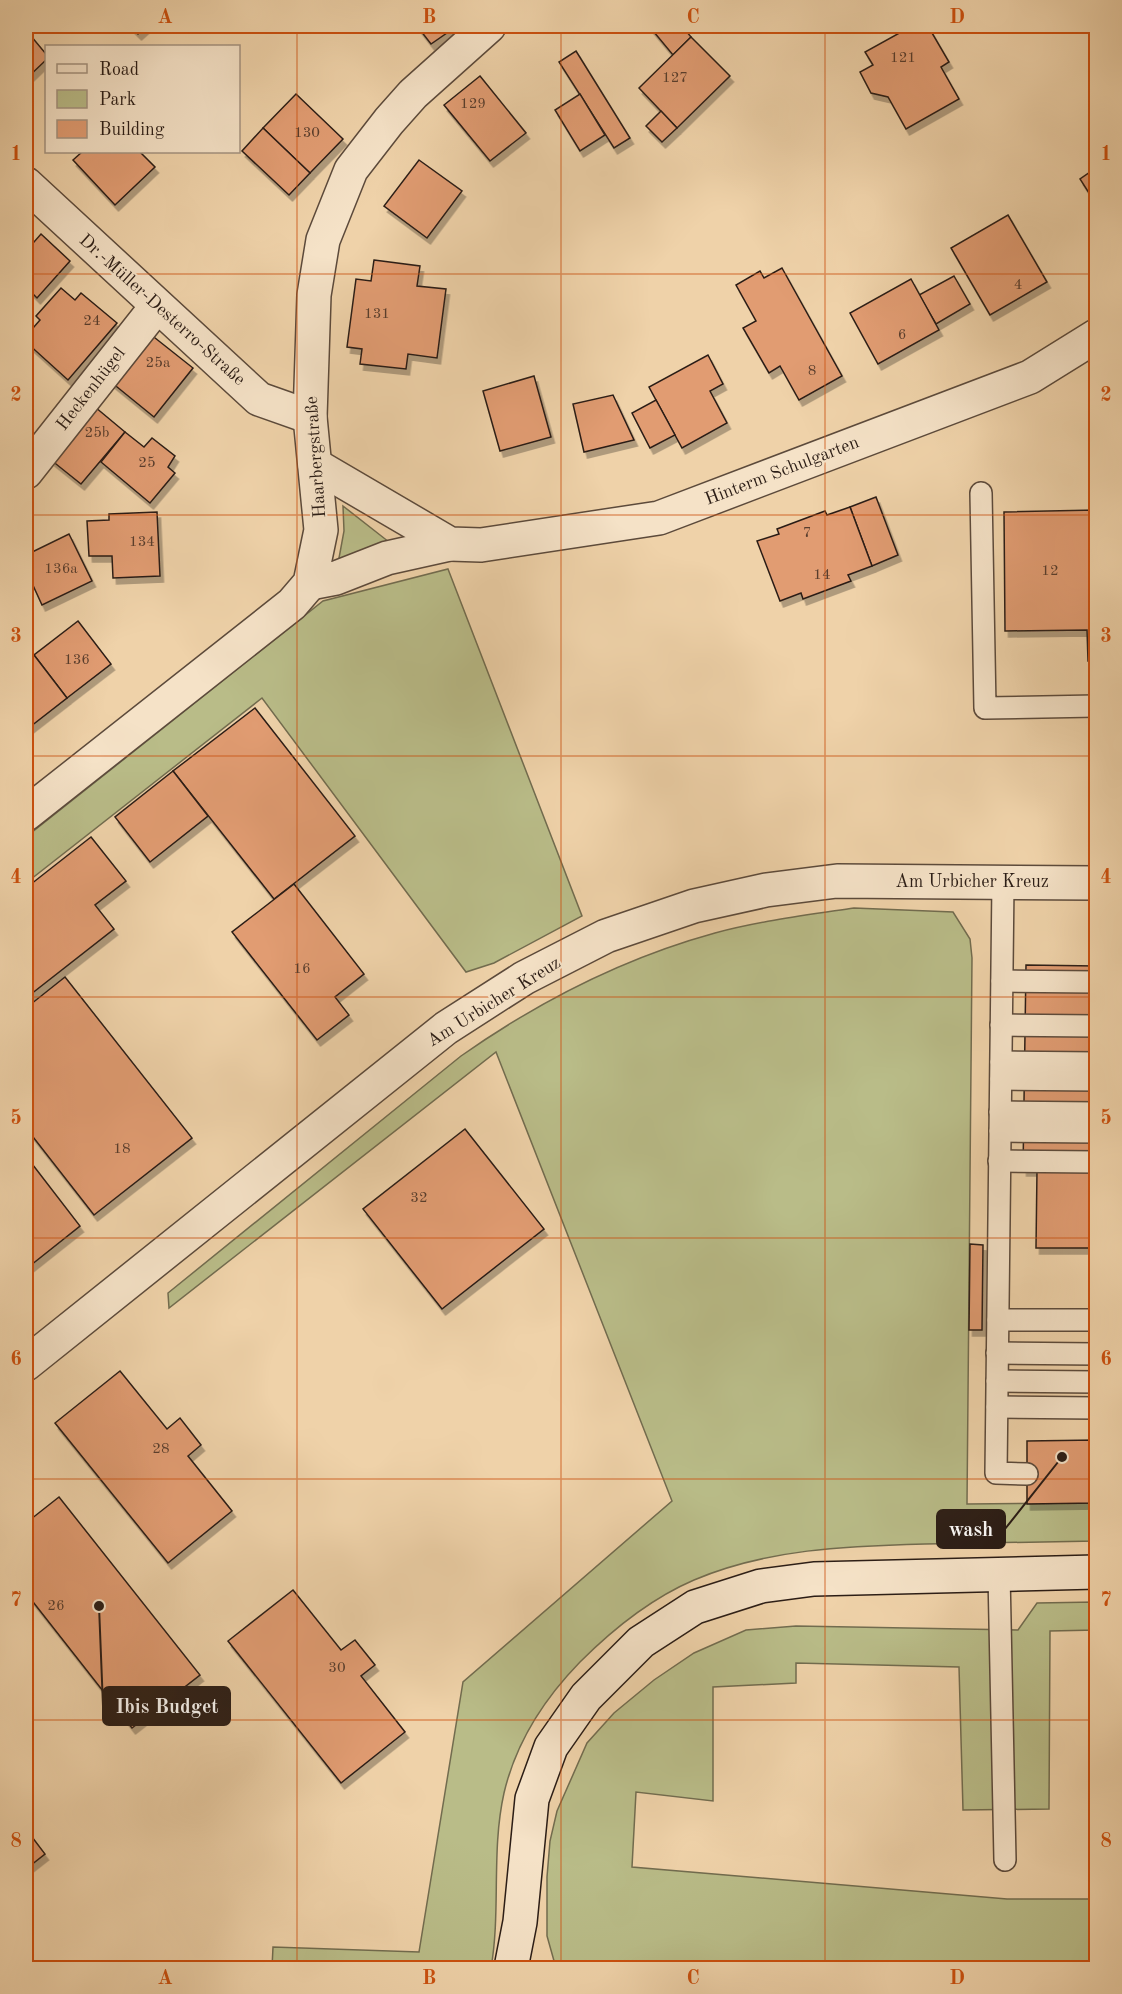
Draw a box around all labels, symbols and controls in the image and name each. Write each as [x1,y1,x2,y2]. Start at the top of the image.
text: A [157,8,173,28]
text: B [422,8,436,28]
text: C [686,8,700,28]
text: D [949,8,965,28]
legend [45,45,240,153]
house number: 121 [890,51,916,66]
text: Road [99,61,139,79]
house number: 127 [662,71,688,86]
text: Park [99,91,136,109]
house number: 129 [460,97,486,112]
text: Building [99,121,165,139]
house number: 130 [294,126,320,141]
text: 1 [10,145,22,165]
text: 1 [1100,145,1112,165]
street label: Dr.-Müller-Desterro-Straße [76,231,248,389]
house number: 4 [1014,278,1022,293]
house number: 131 [364,307,390,322]
house number: 24 [83,314,101,329]
house number: 6 [898,328,906,343]
street label: Heckenhügel [53,344,129,434]
house number: 25a [146,356,171,371]
house number: 8 [808,364,816,379]
text: 2 [10,386,22,406]
text: 2 [1100,386,1112,406]
street label: Haarbergstraße [303,395,329,519]
house number: 25b [84,426,110,441]
street label: Hinterm Schulgarten [702,433,862,509]
house number: 25 [138,456,156,471]
house number: 7 [803,526,811,541]
house number: 134 [129,535,155,550]
house number: 136a [44,562,78,577]
house number: 12 [1041,564,1059,579]
house number: 14 [813,568,831,583]
text: 3 [10,627,22,647]
text: 3 [1100,627,1112,647]
house number: 136 [64,653,90,668]
text: 4 [10,868,22,888]
text: 4 [1100,868,1112,888]
street label: Am Urbicher Kreuz [895,873,1049,891]
street label: Am Urbicher Kreuz [424,954,564,1050]
house number: 16 [293,962,311,977]
text: 5 [10,1108,22,1129]
text: 5 [1100,1108,1112,1129]
house number: 18 [113,1142,131,1157]
house number: 32 [410,1191,428,1206]
text: 6 [10,1350,22,1370]
text: 6 [1100,1350,1112,1370]
house number: 28 [152,1442,170,1457]
callout: wash [937,1510,1005,1548]
text: wash [949,1521,993,1541]
text: 7 [10,1591,22,1611]
text: 7 [1100,1591,1112,1611]
house number: 26 [47,1599,65,1614]
house number: 30 [328,1661,346,1676]
callout: Ibis Budget [103,1687,230,1725]
text: Ibis Budget [115,1698,219,1718]
text: 8 [10,1832,22,1852]
text: 8 [1100,1832,1112,1852]
text: A [157,1969,173,1989]
text: B [422,1969,436,1989]
text: C [686,1969,700,1989]
text: D [949,1969,965,1989]

